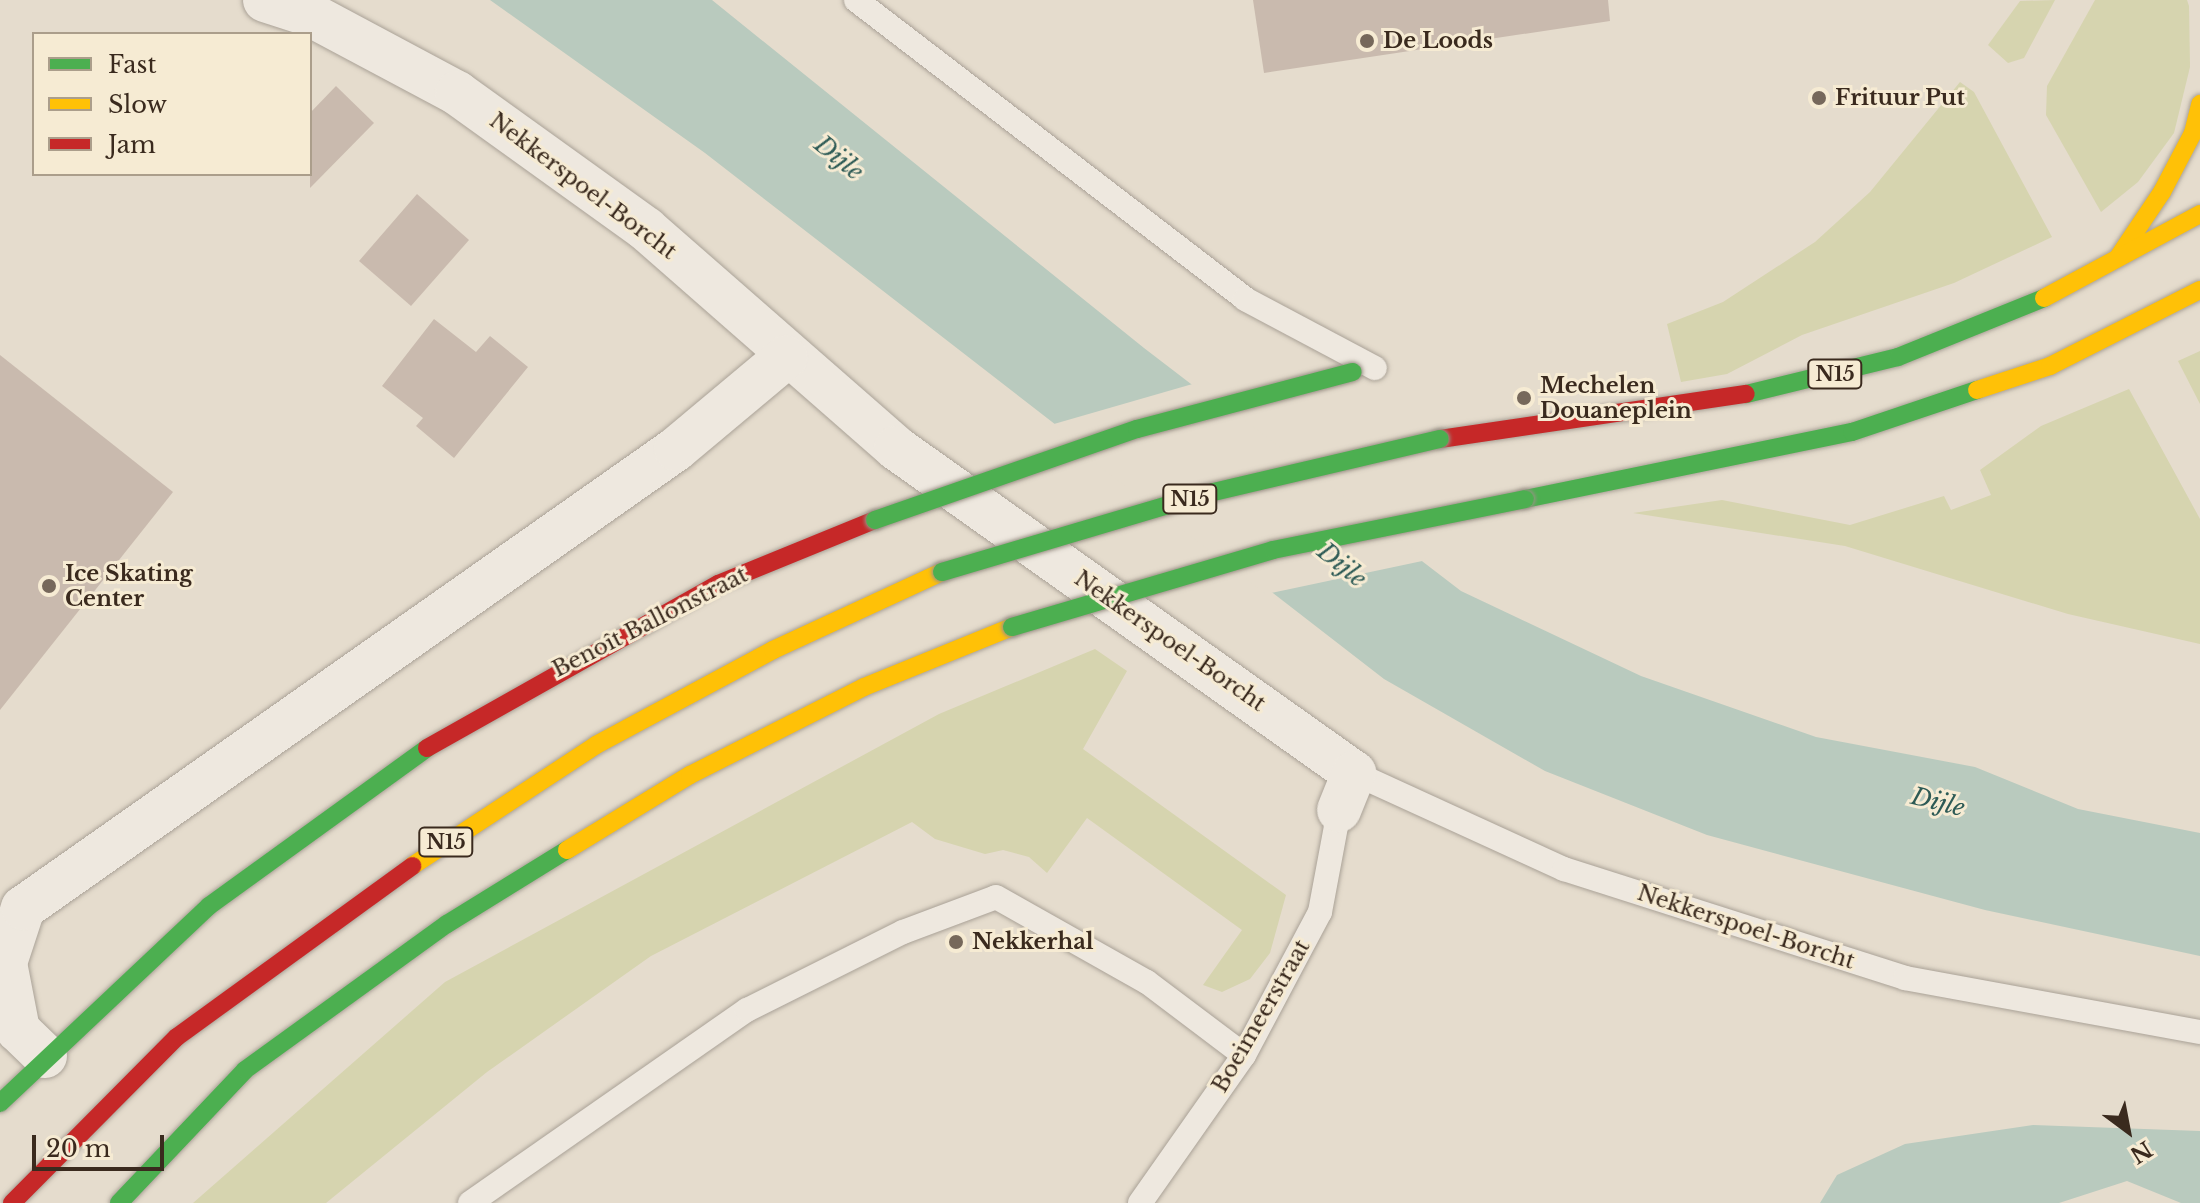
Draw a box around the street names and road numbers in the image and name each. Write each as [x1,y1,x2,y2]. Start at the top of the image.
street label: Nekkerspoel-Borcht [484,107,682,265]
road number: N15 [1807,358,1863,390]
road number: N15 [1162,483,1218,515]
street label: Benoît Ballonstraat [548,561,752,683]
street label: Nekkerspoel-Borcht [1069,565,1271,717]
road number: N15 [418,826,474,858]
street label: Nekkerspoel-Borcht [1634,879,1858,975]
street label: Boeimeerstraat [1207,935,1315,1097]

